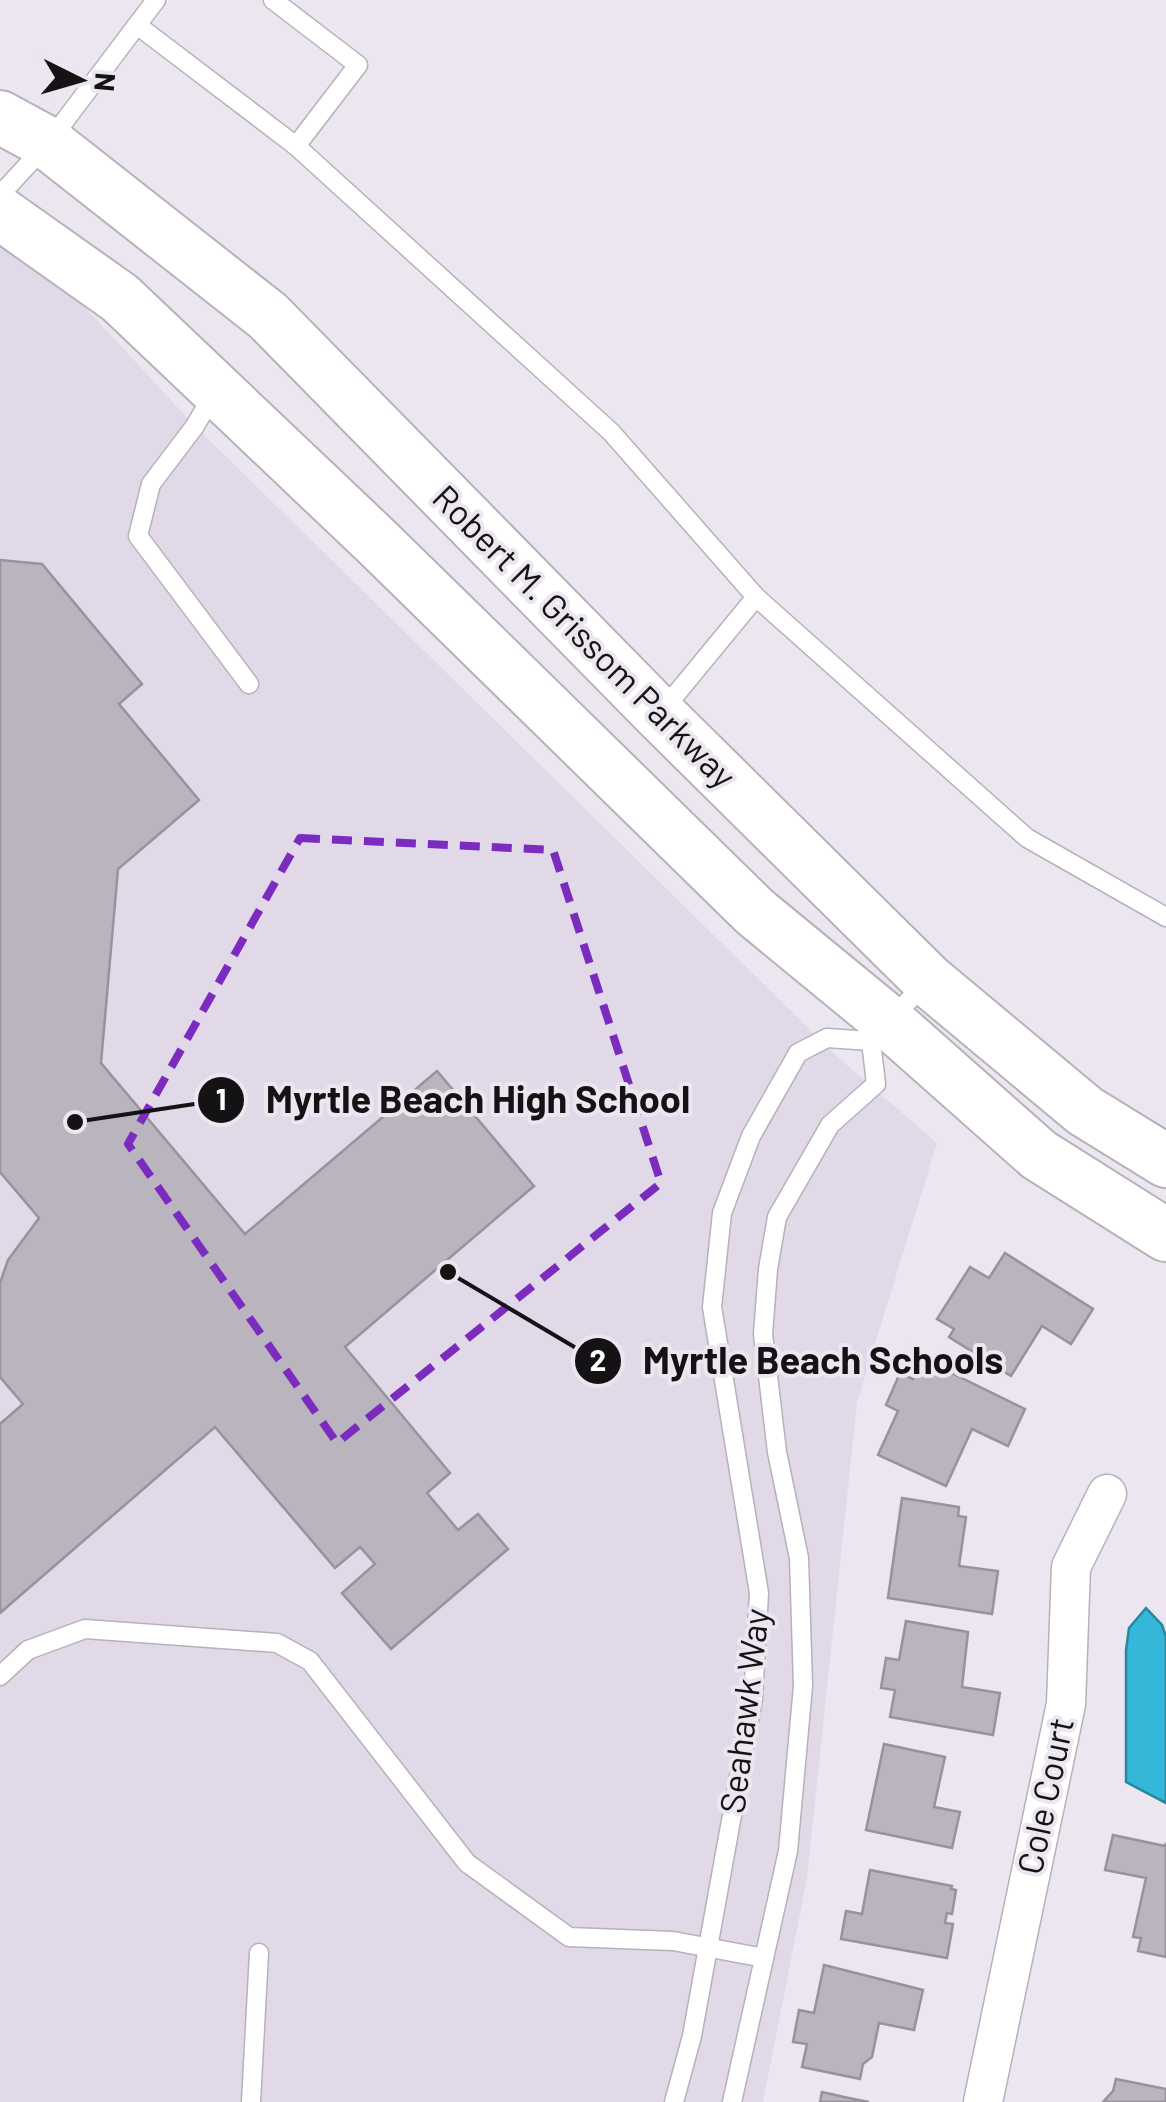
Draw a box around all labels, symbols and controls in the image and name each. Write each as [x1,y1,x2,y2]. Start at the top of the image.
north arrow [30,30,130,130]
text: N [88,72,124,93]
street label: Robert M. Grissom Parkway [425,475,746,796]
callout: Myrtle Beach High School [196,1066,711,1134]
text: Myrtle Beach High School [266,1075,690,1121]
text: 1 [216,1080,226,1116]
callout: Myrtle Beach Schools [573,1327,1023,1395]
text: Myrtle Beach Schools [643,1336,1003,1382]
text: 2 [590,1341,606,1377]
street label: Seahawk Way [710,1606,776,1816]
street label: Cole Court [1007,1713,1081,1878]

